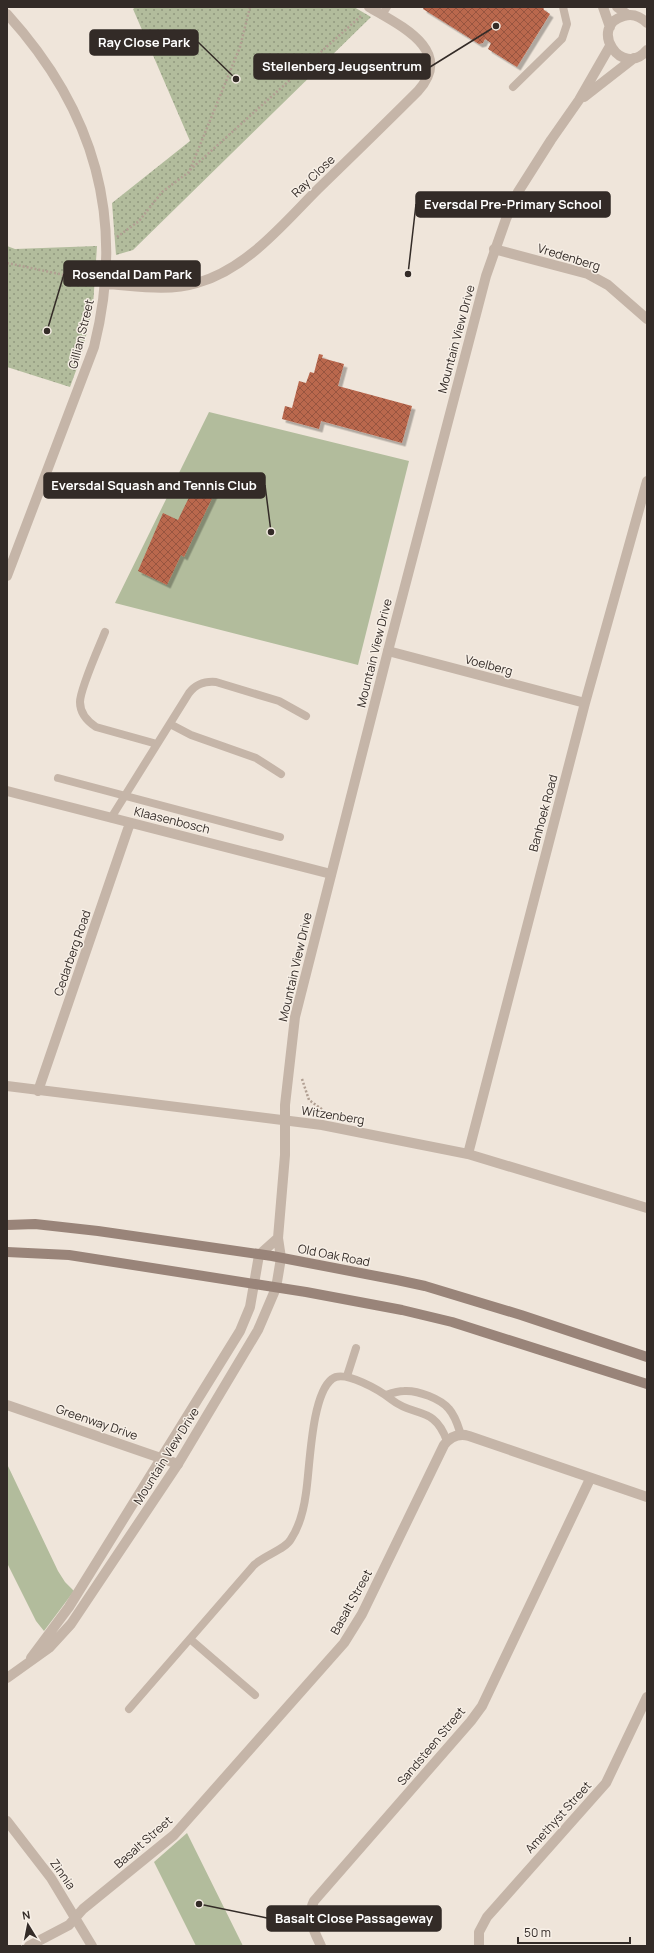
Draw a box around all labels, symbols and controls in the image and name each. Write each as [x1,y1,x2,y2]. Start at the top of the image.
callout: Ray Close Park [90,30,198,55]
text: Ray Close Park [98,33,191,51]
callout: Stellenberg Jeugsentrum [254,54,430,79]
text: Stellenberg Jeugsentrum [262,57,422,75]
street label: Ray Close [288,151,338,201]
callout: Eversdal Pre-Primary School [416,192,610,217]
text: Eversdal Pre-Primary School [424,195,602,213]
street label: Vredenberg [536,239,602,275]
callout: Rosendal Dam Park [64,261,200,286]
text: Rosendal Dam Park [72,265,193,283]
street label: Mountain View Drive [433,283,479,395]
street label: Gillian Street [64,297,98,371]
callout: Eversdal Squash and Tennis Club [44,473,265,498]
text: Eversdal Squash and Tennis Club [51,476,257,494]
street label: Mountain View Drive [352,597,396,709]
street label: Voelberg [463,650,515,680]
street label: Banhoek Road [525,773,561,853]
street label: Klaasenbosch [132,802,212,838]
street label: Cedarberg Road [49,908,95,998]
street label: Mountain View Drive [274,911,316,1023]
street label: Witzenberg [300,1102,366,1128]
street label: Old Oak Road [296,1240,372,1270]
street label: Greenway Drive [54,1400,140,1444]
street label: Mountain View Drive [129,1404,203,1508]
street label: Basalt Street [326,1566,376,1638]
street label: Sandsteen Street [393,1703,469,1789]
street label: Amethyst Street [521,1777,595,1857]
street label: Basalt Street [110,1812,176,1872]
street label: Zinnia [46,1855,80,1893]
north arrow [8,1905,48,1945]
callout: Basalt Close Passageway [267,1906,441,1931]
text: N [21,1907,31,1923]
text: Basalt Close Passageway [275,1909,434,1927]
scale bar [518,1919,630,1945]
text: 50 m [524,1924,551,1941]

